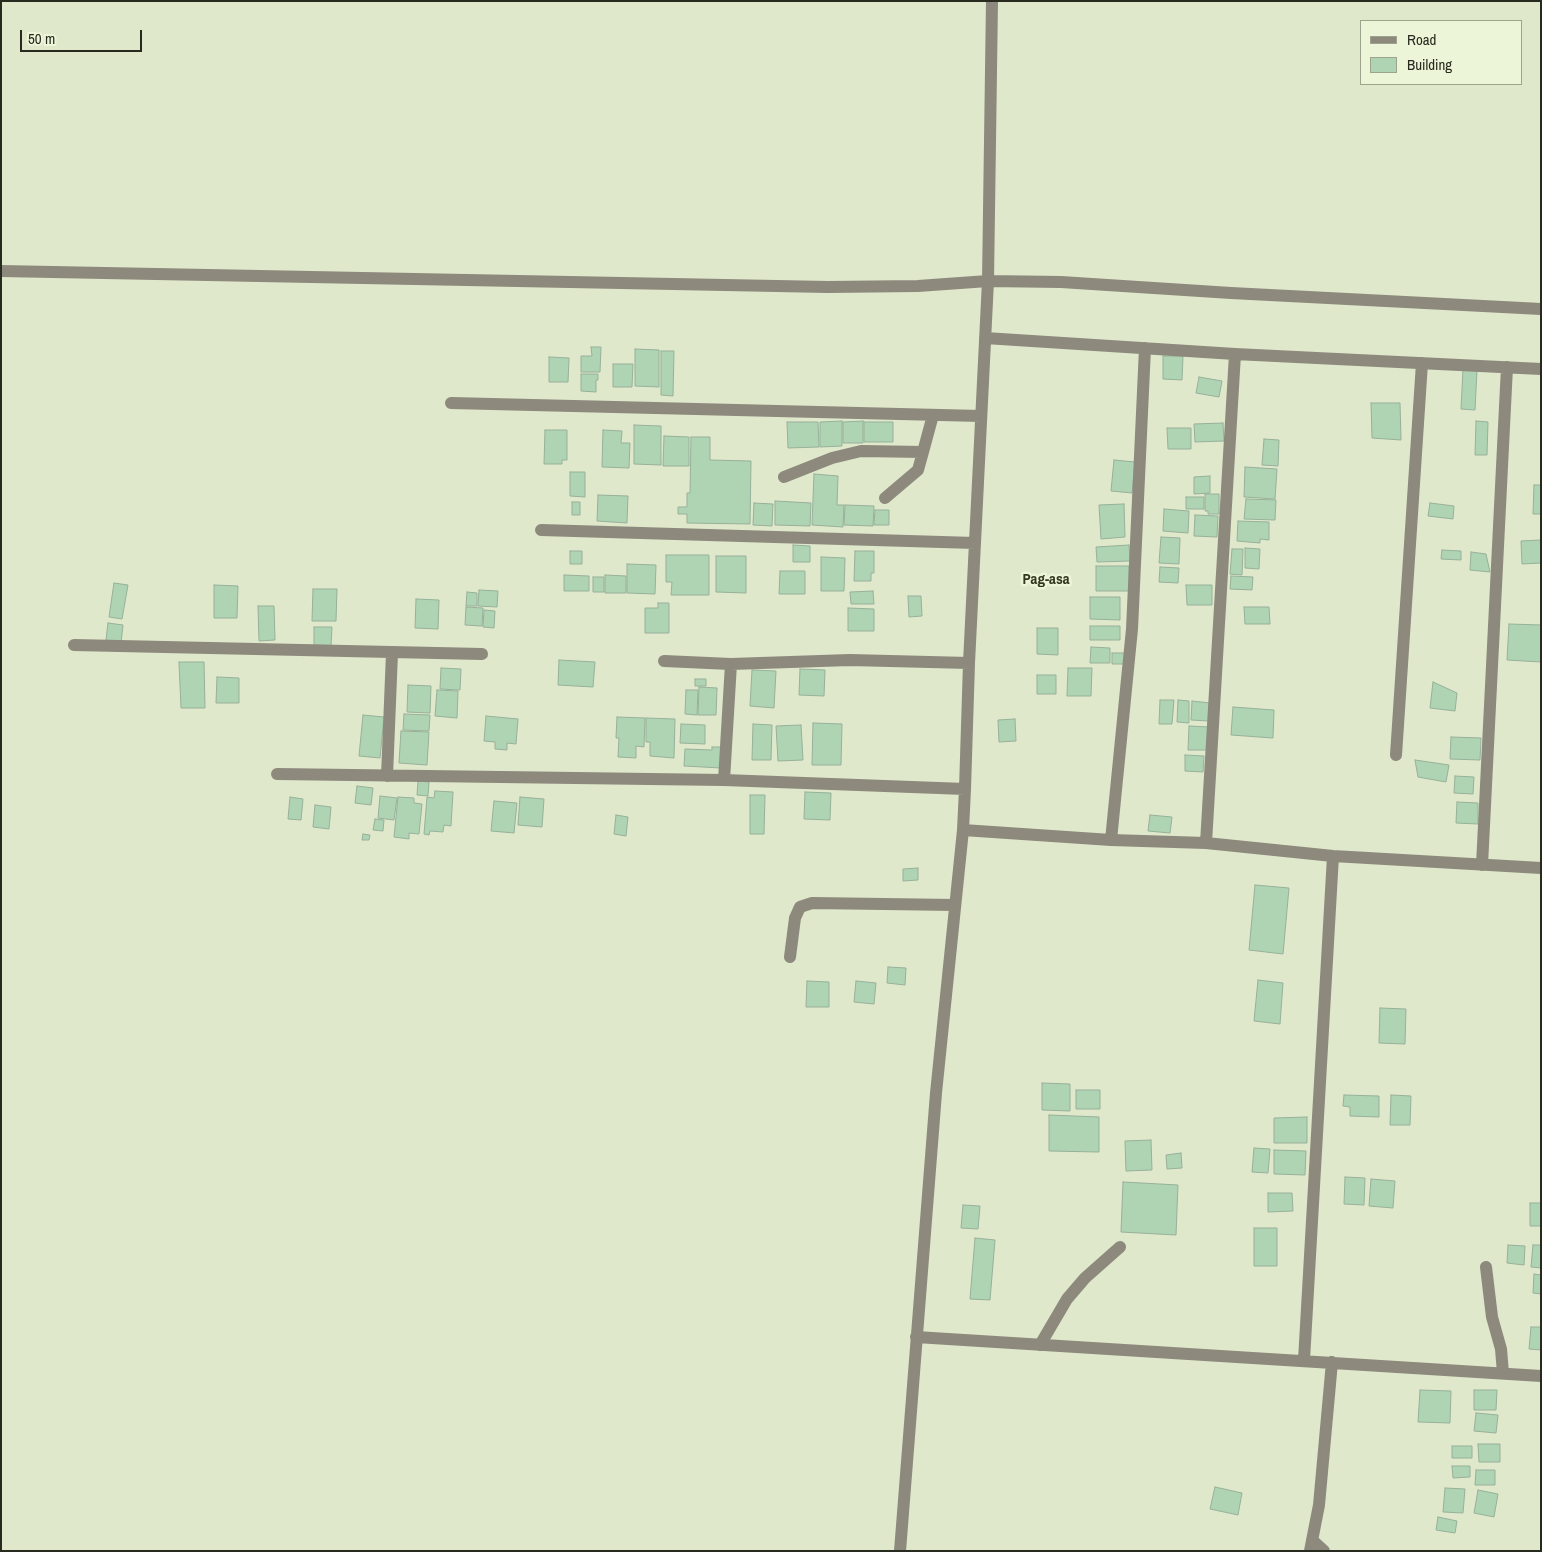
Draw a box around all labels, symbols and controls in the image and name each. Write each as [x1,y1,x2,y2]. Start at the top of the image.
scale bar [22,20,145,52]
legend [1360,20,1522,85]
text: 50 m [28,28,55,49]
text: Road [1407,29,1436,50]
text: Building [1407,54,1452,75]
district label: Pag-asa [1022,571,1070,589]

